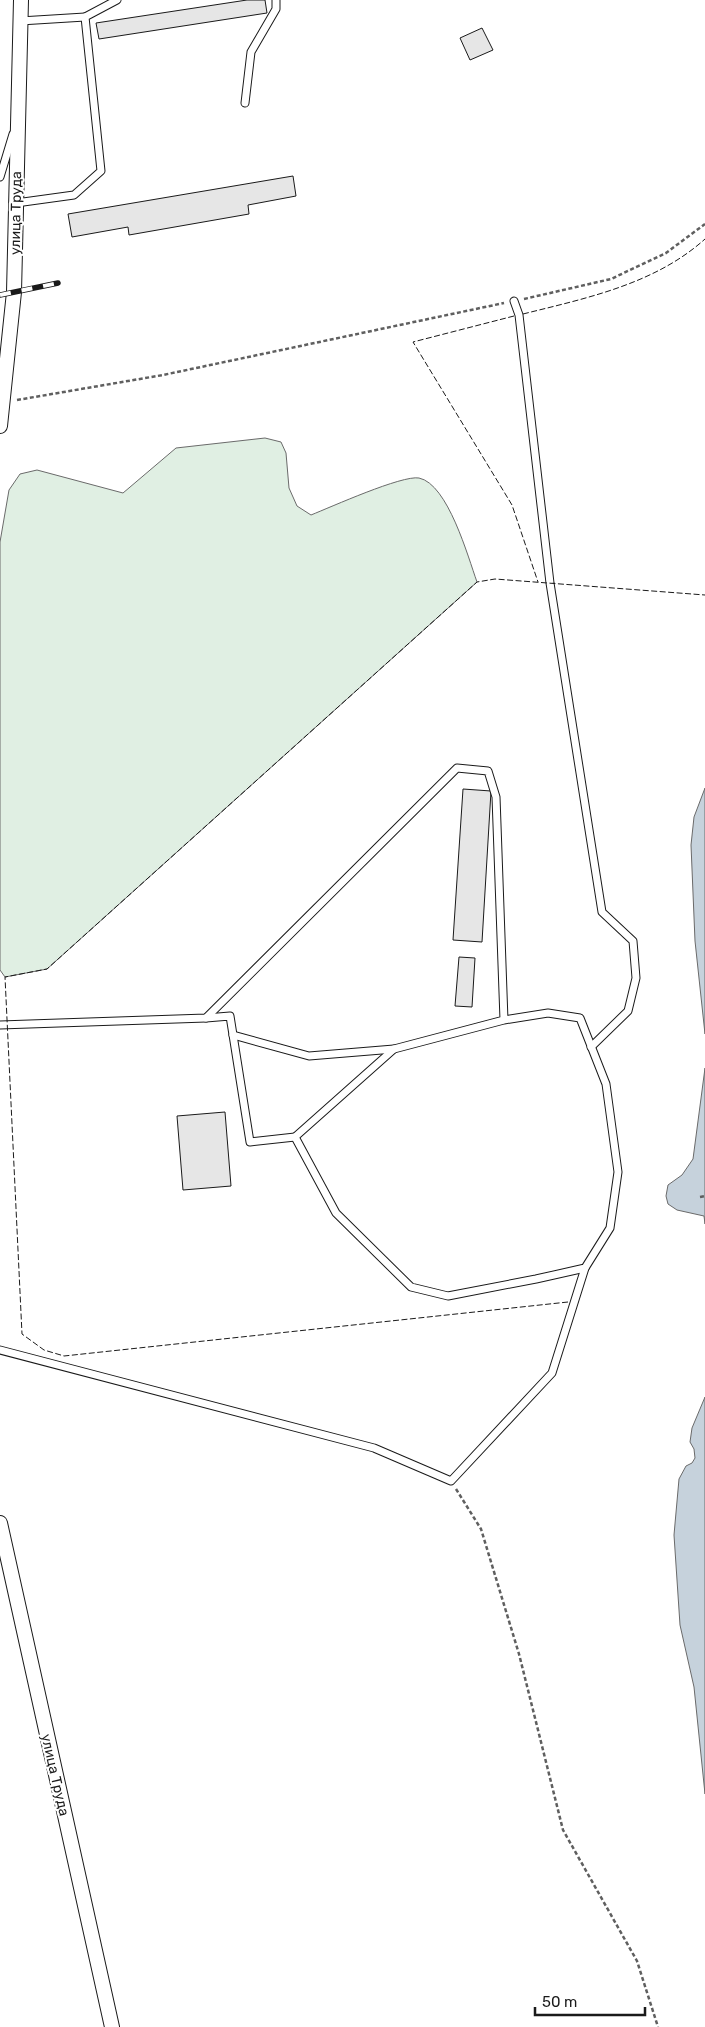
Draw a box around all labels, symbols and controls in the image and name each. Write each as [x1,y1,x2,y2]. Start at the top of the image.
street label: улица Труда [7,171,25,255]
street label: улица Труда [37,1732,73,1818]
scale bar [535,1984,645,2016]
text: 50 m [542,1993,577,2011]

